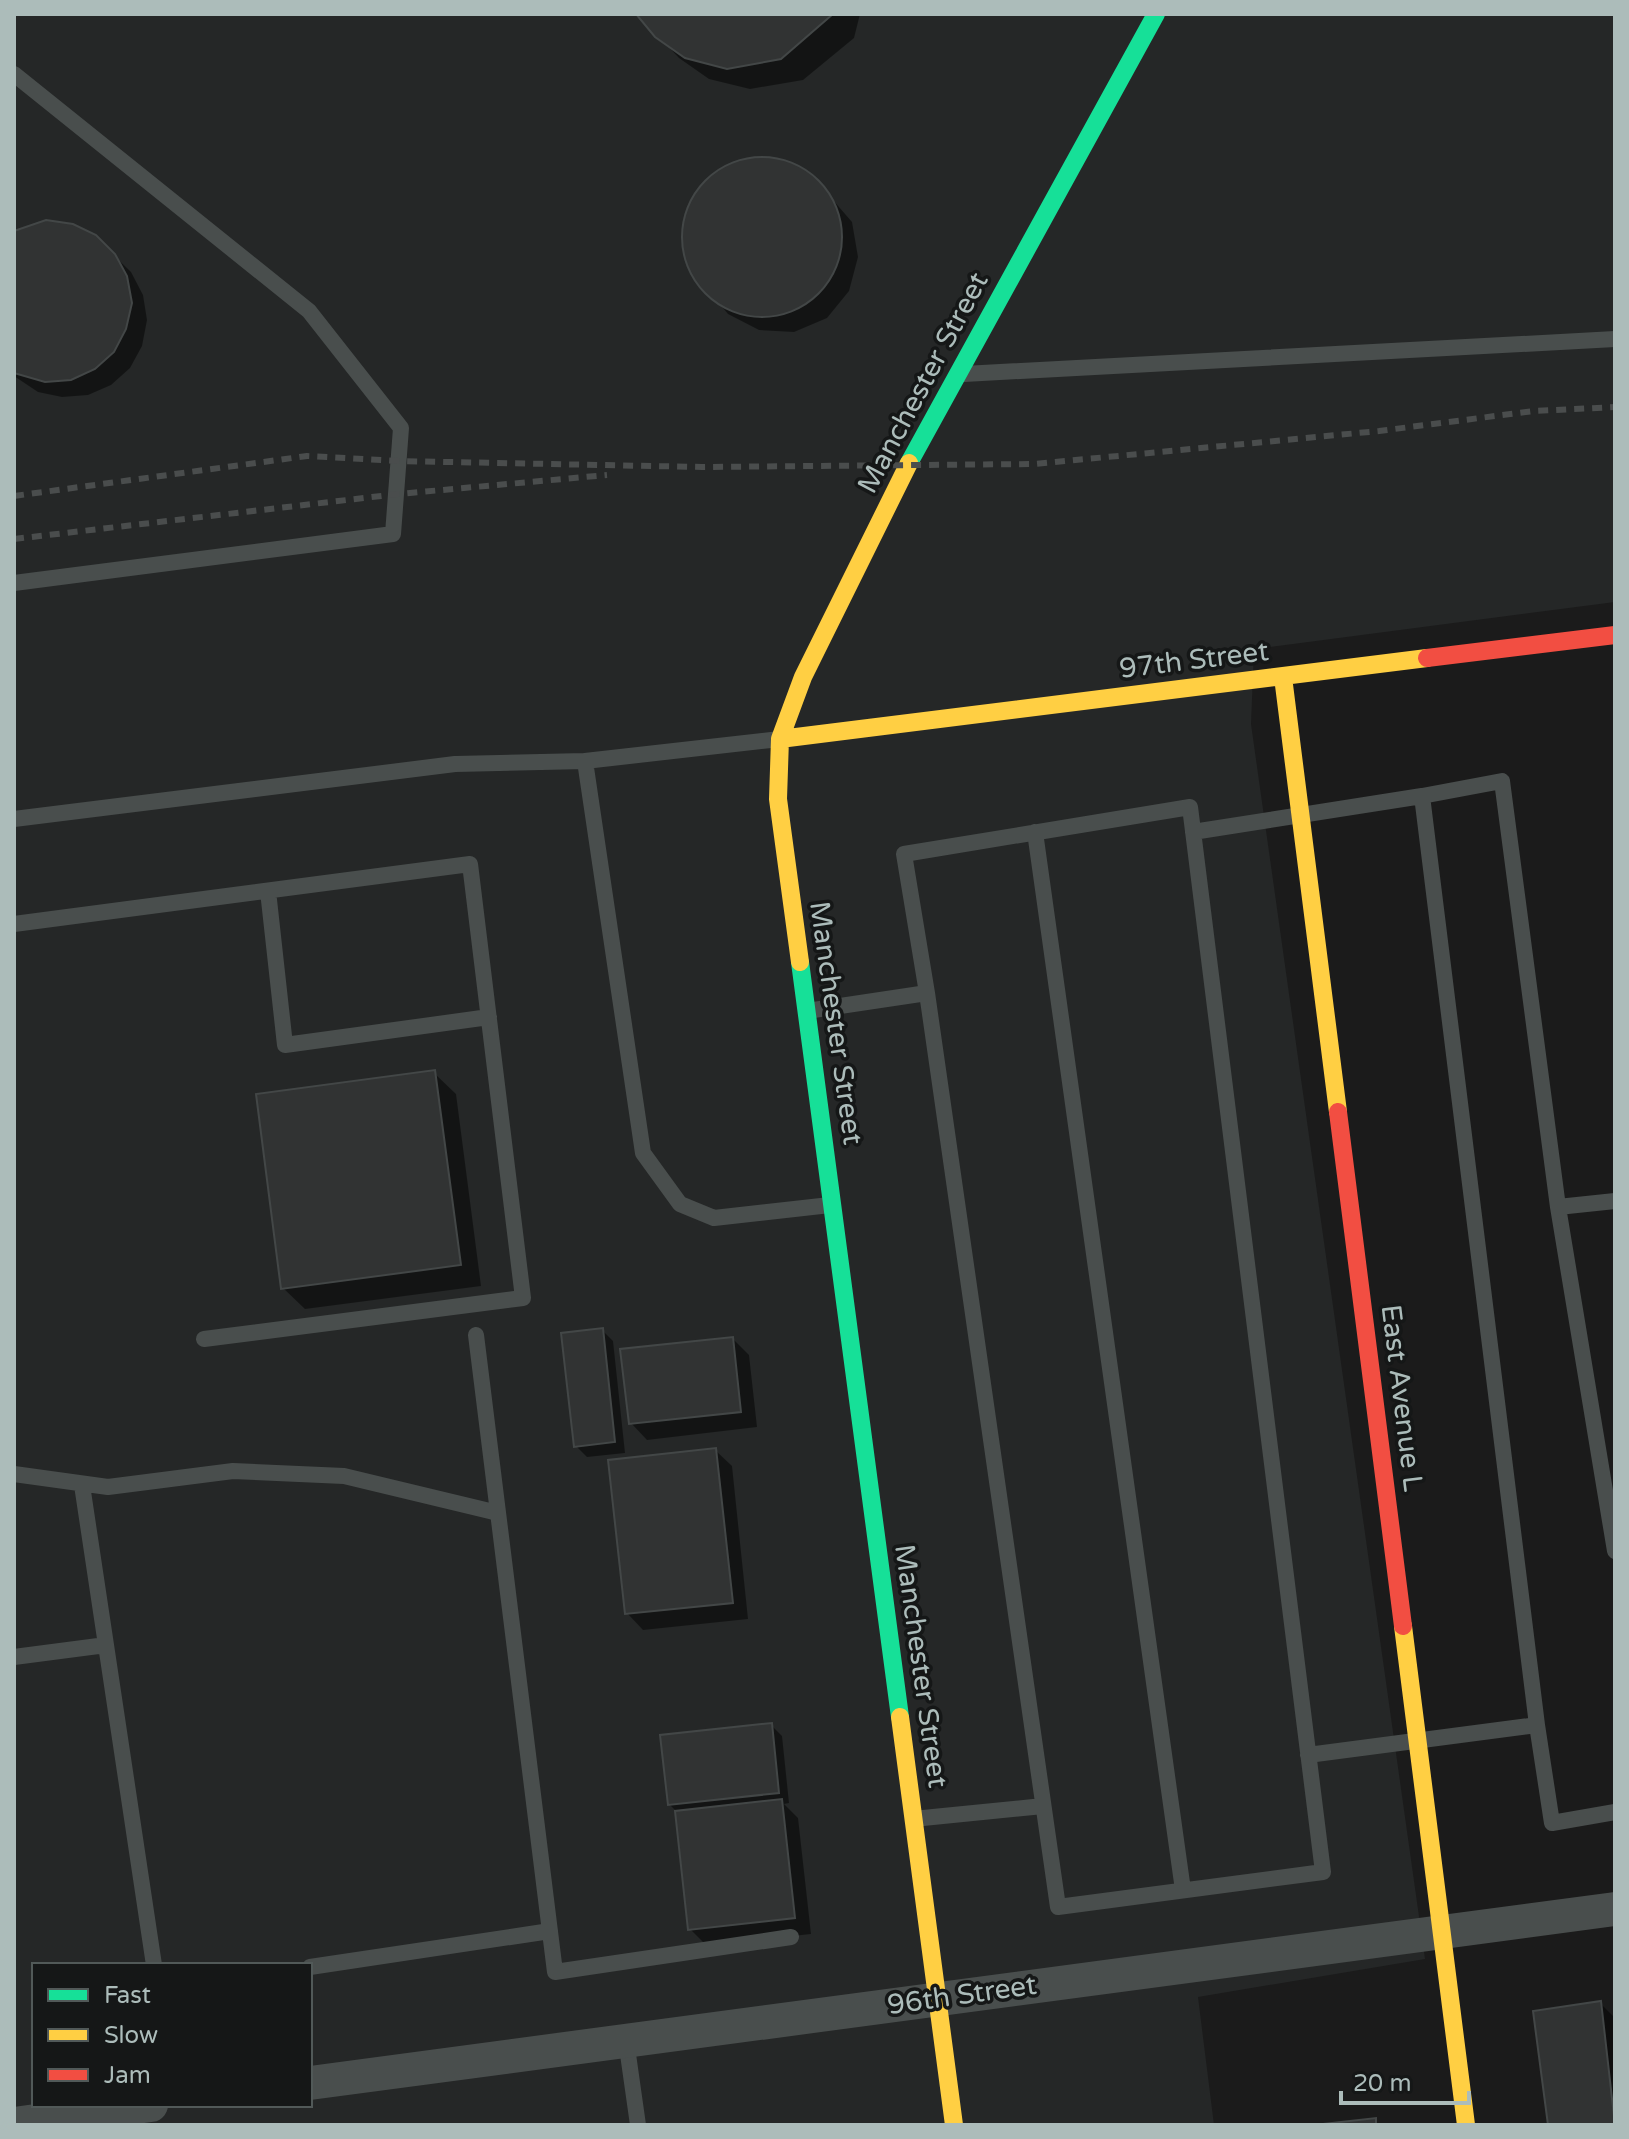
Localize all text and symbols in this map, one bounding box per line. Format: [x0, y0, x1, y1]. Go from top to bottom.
street label: Manchester Street [850, 266, 996, 499]
street label: 97th Street [1117, 634, 1271, 686]
street label: Manchester Street [802, 899, 870, 1147]
street label: East Avenue L [1374, 1302, 1430, 1494]
street label: Manchester Street [887, 1542, 955, 1790]
legend [32, 1963, 312, 2107]
street label: 96th Street [885, 1968, 1039, 2022]
text: Fast [104, 1981, 151, 2010]
text: Slow [104, 2021, 158, 2050]
scale bar [1341, 2055, 1469, 2105]
text: Jam [104, 2061, 151, 2090]
text: 20 m [1353, 2069, 1411, 2098]

